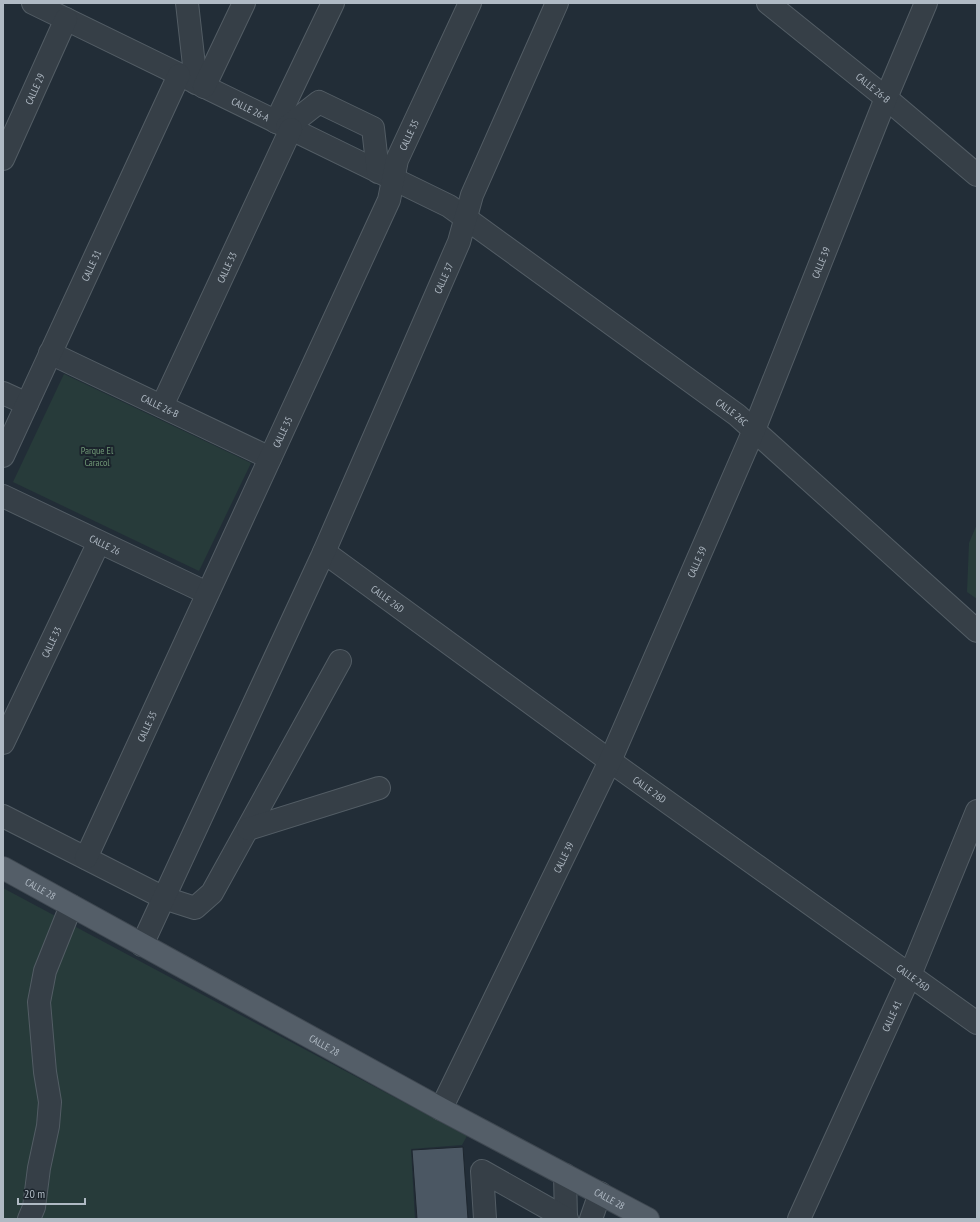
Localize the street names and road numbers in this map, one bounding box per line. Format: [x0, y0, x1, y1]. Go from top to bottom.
street label: CALLE 26-B [853, 70, 893, 106]
street label: CALLE 29 [22, 71, 47, 106]
street label: CALLE 26-A [229, 94, 272, 124]
street label: CALLE 35 [396, 117, 422, 152]
street label: CALLE 39 [808, 245, 833, 280]
street label: CALLE 31 [78, 248, 104, 283]
street label: CALLE 33 [214, 250, 239, 285]
street label: CALLE 37 [431, 260, 456, 296]
street label: CALLE 26-B [139, 391, 181, 420]
street label: CALLE 26C [713, 395, 751, 429]
street label: CALLE 35 [269, 414, 295, 450]
street label: CALLE 26 [87, 532, 123, 558]
street label: CALLE 39 [684, 544, 709, 580]
street label: CALLE 26D [369, 582, 407, 615]
street label: CALLE 33 [38, 624, 64, 660]
street label: CALLE 35 [134, 709, 159, 744]
street label: CALLE 26D [630, 773, 669, 806]
street label: CALLE 39 [550, 840, 576, 875]
street label: CALLE 28 [23, 875, 58, 902]
street label: CALLE 26D [894, 961, 933, 994]
street label: CALLE 41 [879, 998, 904, 1034]
street label: CALLE 28 [307, 1031, 342, 1059]
street label: CALLE 28 [592, 1185, 627, 1212]

